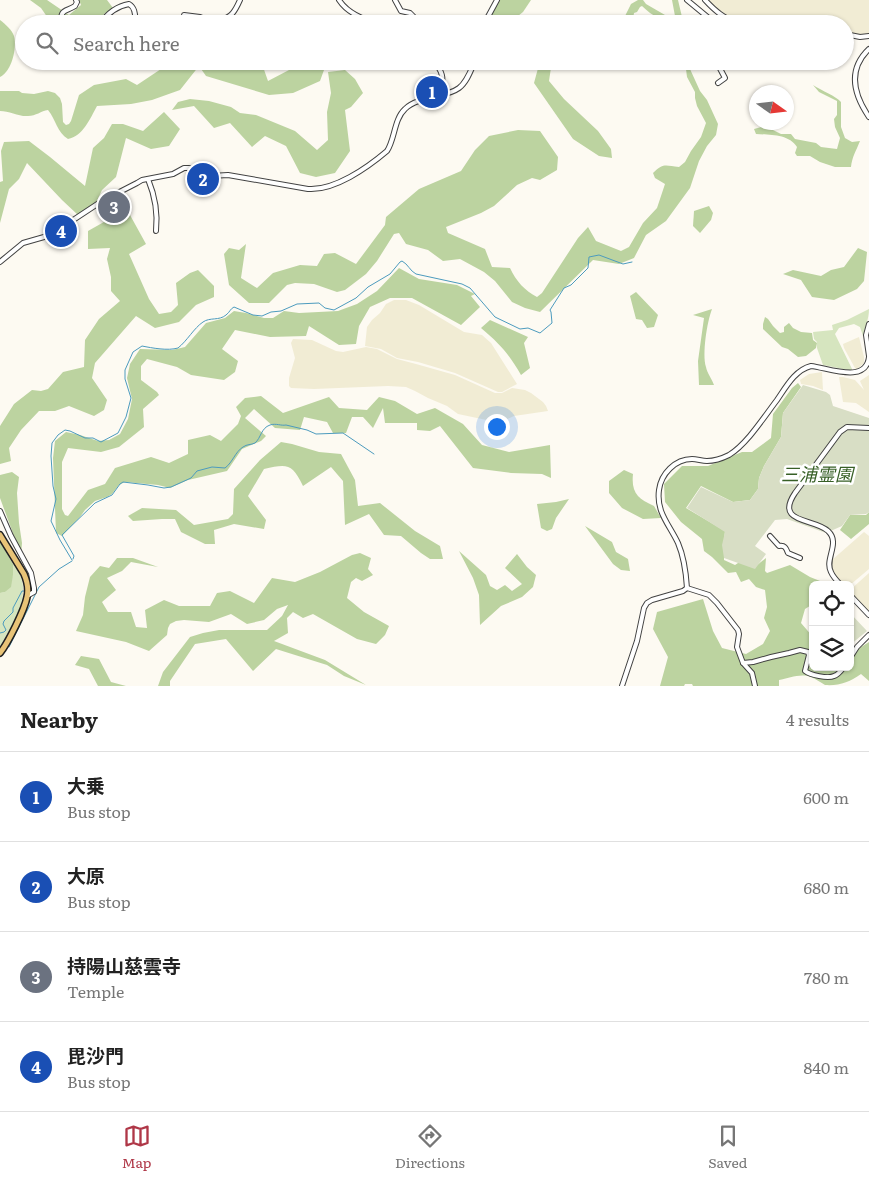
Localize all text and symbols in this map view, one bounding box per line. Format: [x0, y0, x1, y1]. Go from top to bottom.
search box [15, 15, 854, 70]
icon: search [33, 29, 61, 57]
text: Search here [73, 29, 180, 57]
pin: 1 [416, 73, 448, 111]
north arrow [749, 85, 794, 130]
pin: 2 [187, 160, 219, 198]
pin: 3 [98, 188, 130, 226]
pin: 4 [45, 212, 77, 250]
your location [484, 414, 510, 440]
park label: 三浦霊園 [781, 460, 856, 487]
map controls [809, 581, 854, 671]
button: locate [809, 581, 854, 626]
button: layers [809, 626, 854, 671]
text: Nearby [20, 703, 98, 734]
text: 4 results [786, 707, 849, 731]
text: 大乗 [67, 771, 105, 799]
text: 1 [33, 785, 39, 809]
text: 600 m [803, 785, 849, 809]
text: Bus stop [67, 799, 131, 823]
text: 大原 [67, 861, 105, 889]
text: 2 [32, 875, 40, 899]
text: 680 m [804, 875, 849, 899]
text: Bus stop [67, 889, 131, 913]
text: 持陽山慈雲寺 [67, 951, 181, 979]
text: 3 [32, 965, 40, 989]
text: 780 m [804, 965, 849, 989]
text: Temple [67, 979, 124, 1003]
text: 毘沙門 [67, 1041, 124, 1069]
text: 4 [31, 1055, 41, 1079]
text: 840 m [803, 1055, 849, 1079]
text: Bus stop [67, 1069, 131, 1093]
tab: Map [122, 1122, 152, 1172]
tab: Directions [395, 1122, 465, 1172]
tab: Saved [708, 1122, 747, 1172]

